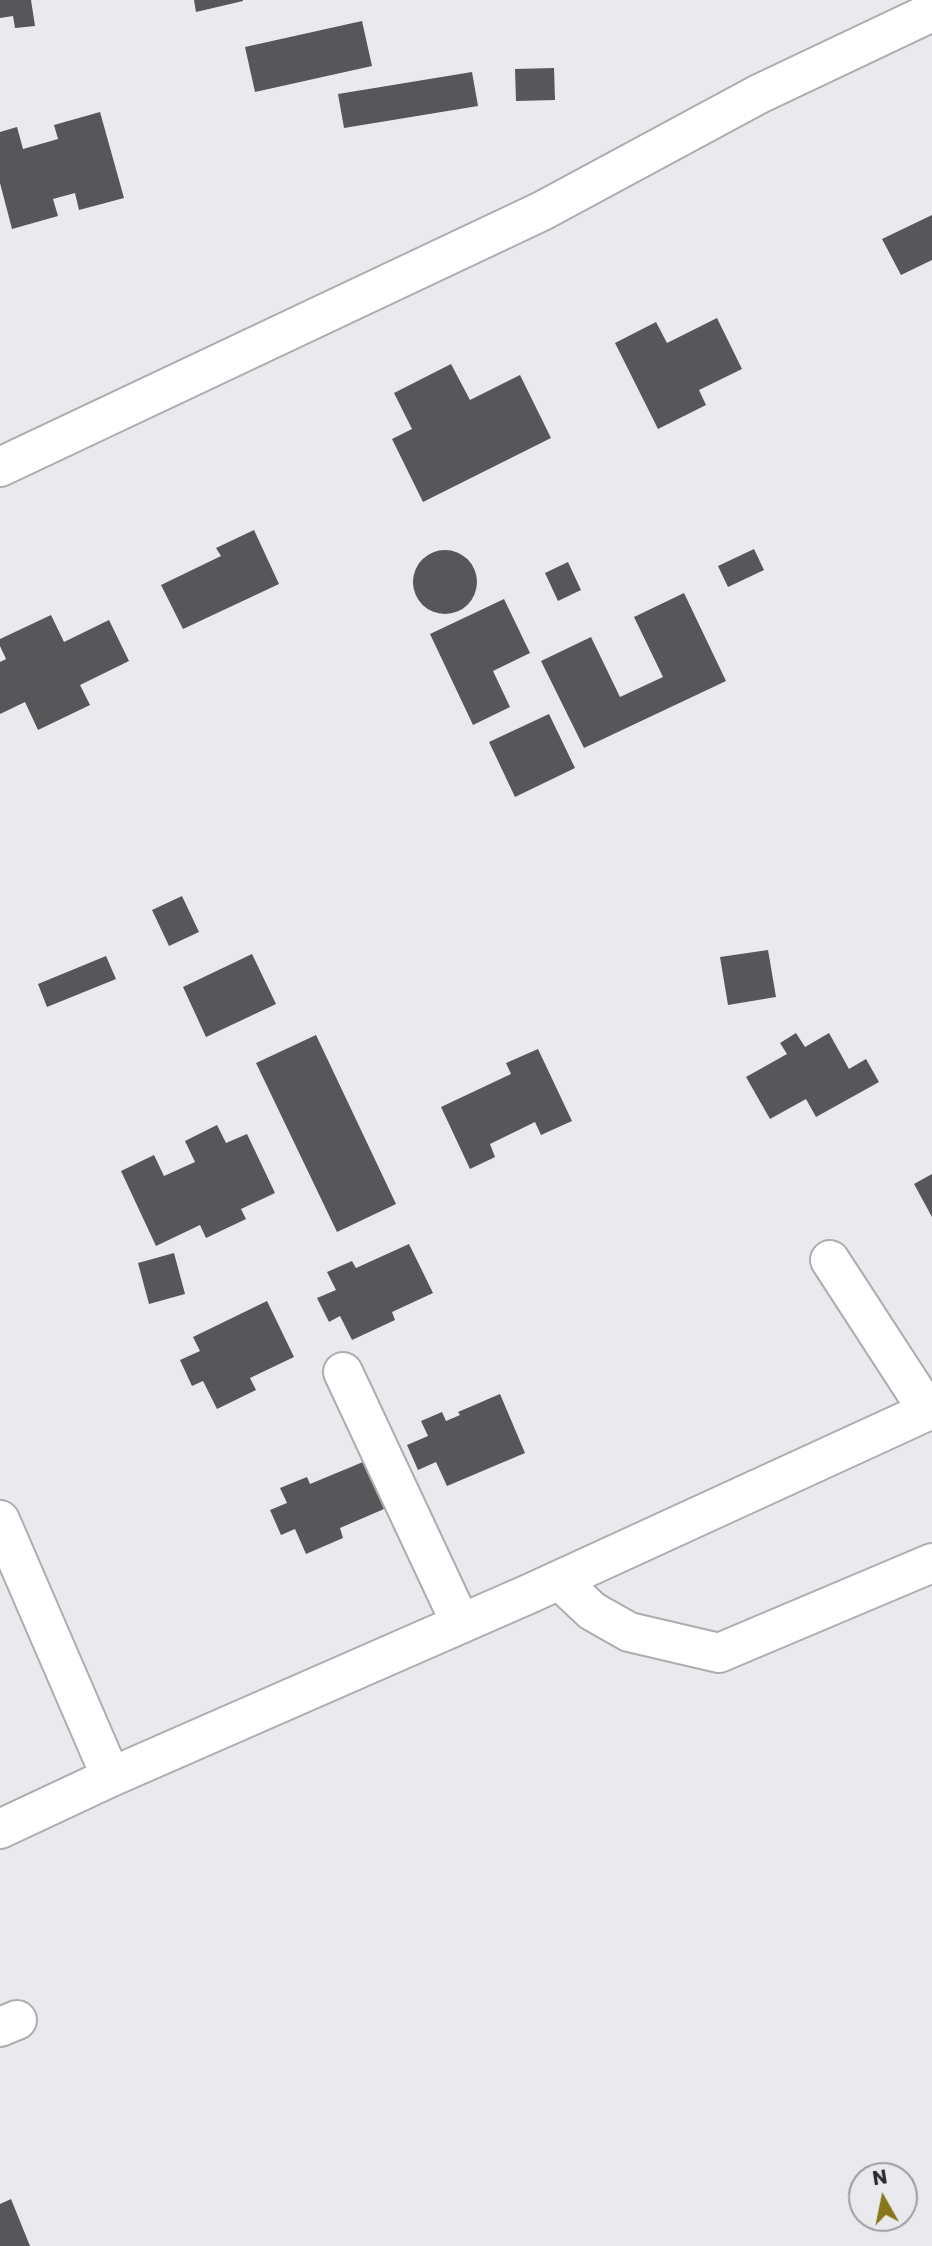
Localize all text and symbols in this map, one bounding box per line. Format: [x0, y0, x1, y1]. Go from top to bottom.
north arrow [848, 2162, 918, 2232]
text: N [871, 2163, 889, 2192]

